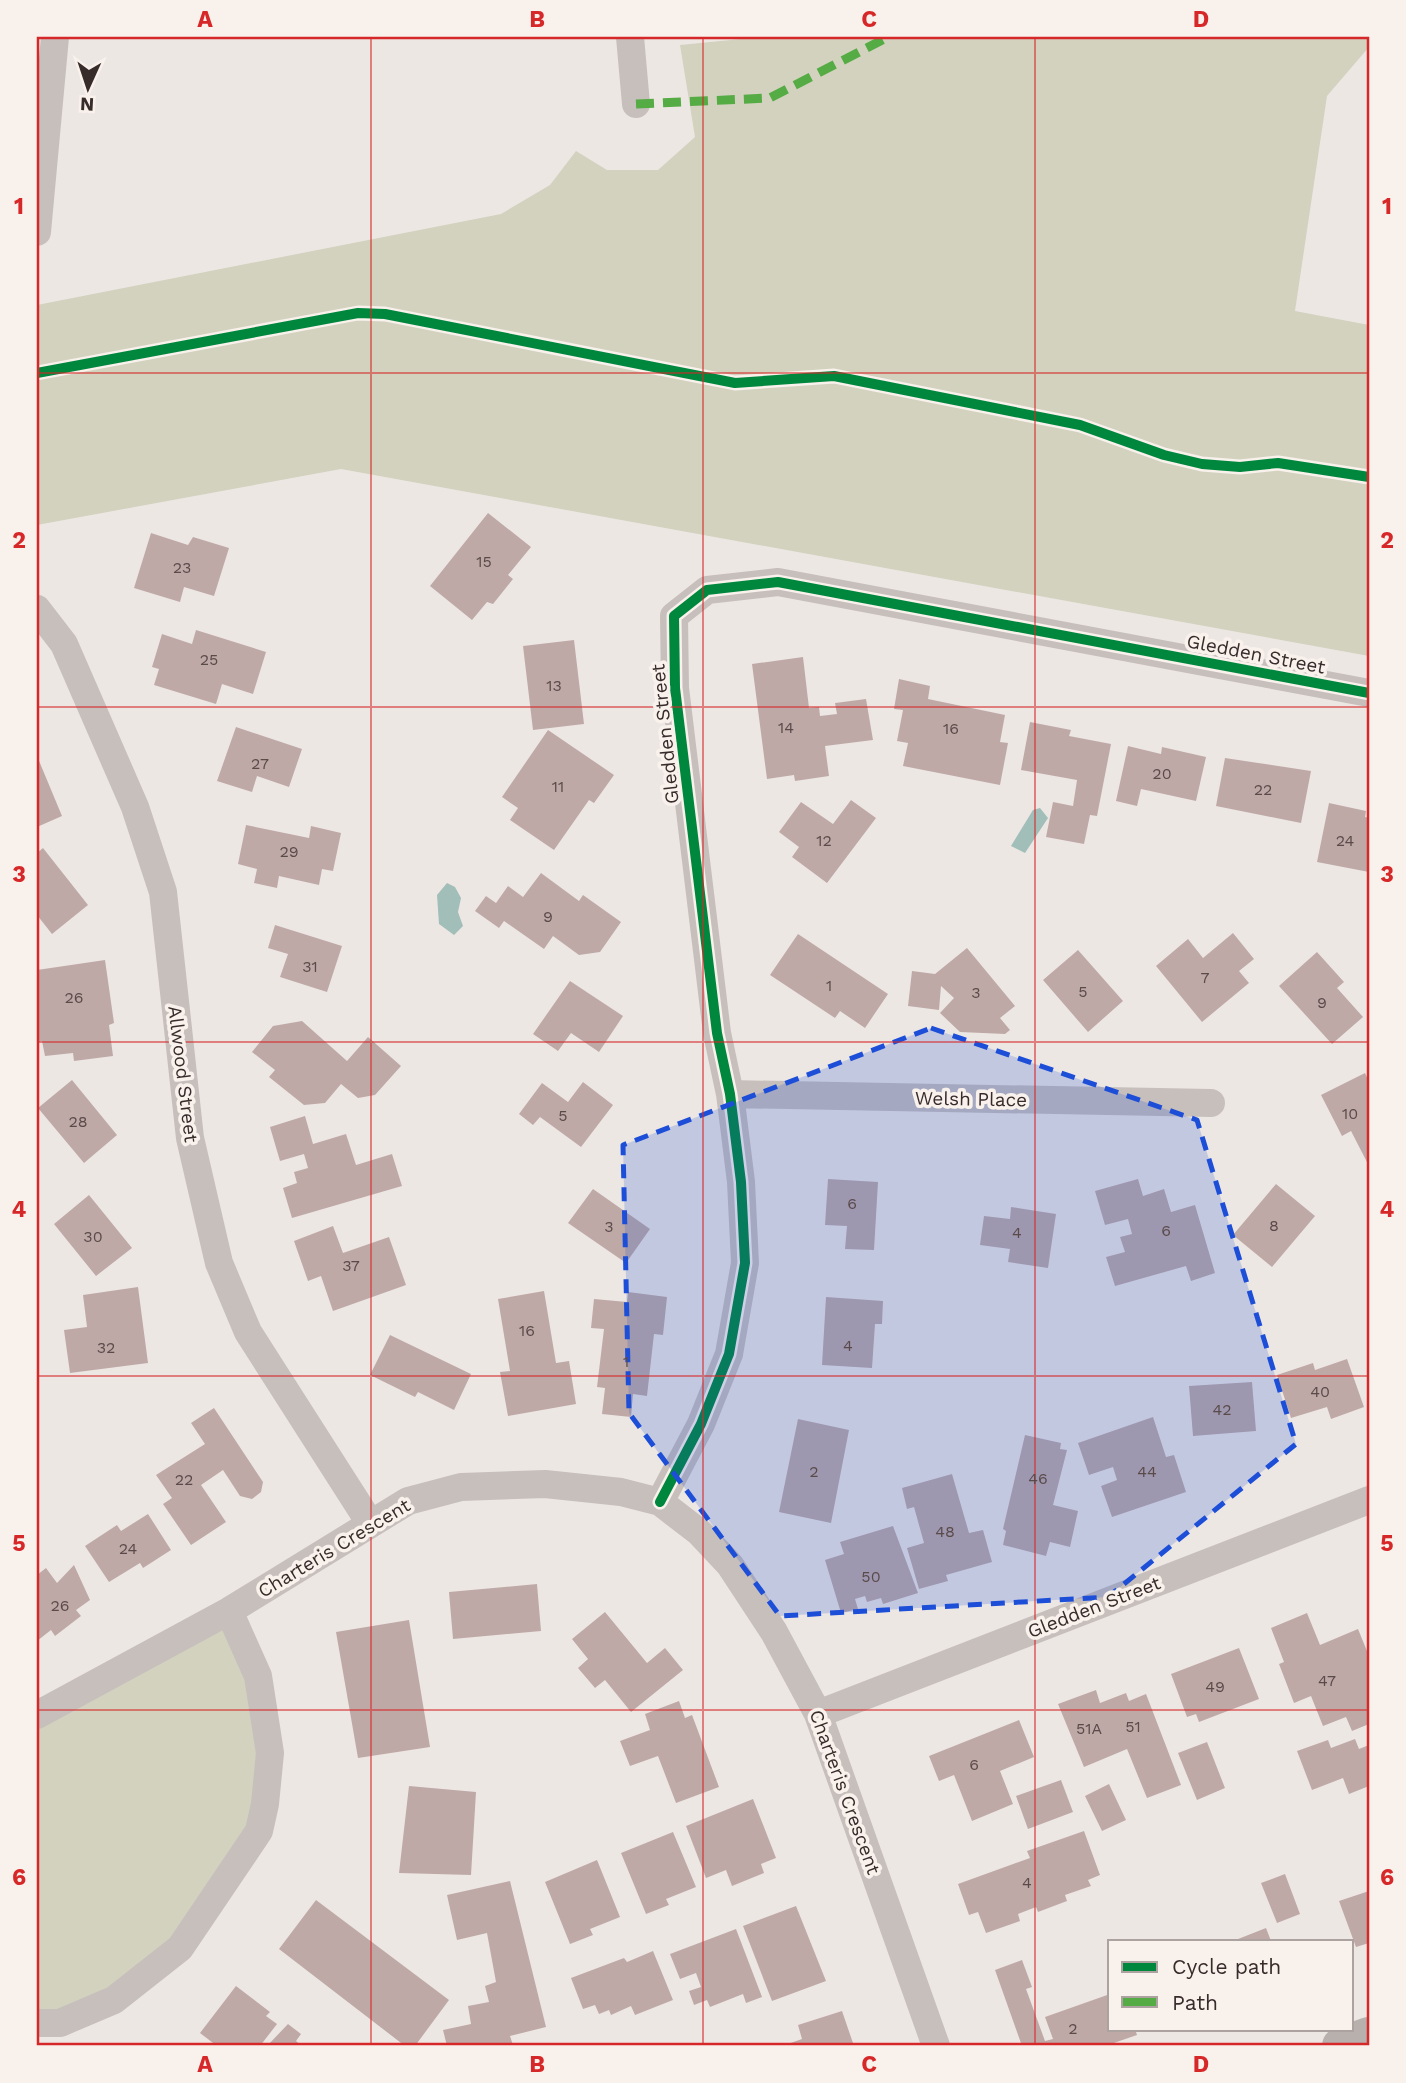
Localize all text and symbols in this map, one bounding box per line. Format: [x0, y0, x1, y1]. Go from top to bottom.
text: A [197, 6, 213, 33]
text: B [529, 6, 545, 33]
text: C [861, 6, 877, 33]
text: D [1193, 6, 1209, 33]
north arrow [52, 52, 122, 122]
text: N [79, 93, 95, 116]
text: 1 [14, 193, 24, 220]
text: 1 [1382, 193, 1392, 220]
text: 2 [12, 527, 26, 554]
text: 2 [1380, 527, 1394, 554]
house number: 15 [476, 552, 492, 571]
house number: 23 [173, 558, 191, 577]
street label: Gledden Street [1185, 629, 1327, 679]
house number: 25 [200, 650, 218, 669]
street label: Gledden Street [646, 663, 684, 805]
house number: 13 [546, 676, 562, 695]
house number: 14 [778, 718, 794, 737]
house number: 16 [943, 719, 959, 738]
house number: 27 [251, 754, 269, 773]
house number: 20 [1152, 764, 1172, 783]
house number: 11 [552, 777, 564, 796]
house number: 22 [1254, 780, 1272, 799]
house number: 12 [816, 831, 832, 850]
house number: 24 [1336, 831, 1355, 850]
house number: 29 [279, 842, 299, 861]
text: 3 [12, 861, 26, 888]
text: 3 [1380, 861, 1394, 888]
house number: 9 [543, 907, 553, 926]
house number: 31 [302, 957, 318, 976]
house number: 7 [1201, 968, 1210, 987]
house number: 1 [826, 976, 832, 995]
house number: 5 [1078, 982, 1088, 1001]
house number: 3 [971, 983, 981, 1002]
house number: 26 [64, 988, 84, 1007]
house number: 9 [1317, 993, 1327, 1012]
street label: Allwood Street [163, 1004, 203, 1144]
street label: Welsh Place [915, 1087, 1027, 1111]
house number: 10 [1342, 1104, 1358, 1123]
house number: 5 [558, 1106, 568, 1125]
house number: 28 [68, 1112, 88, 1131]
house number: 6 [847, 1194, 857, 1213]
text: 4 [12, 1196, 27, 1223]
text: 4 [1380, 1196, 1395, 1223]
house number: 8 [1269, 1216, 1279, 1235]
house number: 3 [604, 1217, 614, 1236]
house number: 6 [1161, 1221, 1171, 1240]
house number: 4 [1012, 1223, 1022, 1242]
house number: 30 [83, 1227, 103, 1246]
house number: 37 [342, 1256, 360, 1275]
house number: 16 [519, 1321, 535, 1340]
house number: 4 [843, 1336, 853, 1355]
house number: 32 [97, 1338, 115, 1357]
house number: 1 [623, 1352, 629, 1371]
house number: 40 [1310, 1382, 1330, 1401]
house number: 42 [1212, 1400, 1232, 1419]
house number: 2 [809, 1462, 819, 1481]
house number: 44 [1137, 1462, 1157, 1481]
house number: 46 [1028, 1469, 1048, 1488]
house number: 22 [175, 1470, 193, 1489]
street label: Charteris Crescent [254, 1493, 414, 1603]
house number: 48 [935, 1522, 955, 1541]
text: 5 [12, 1530, 26, 1557]
text: 5 [1380, 1530, 1394, 1557]
house number: 24 [119, 1539, 138, 1558]
house number: 50 [861, 1567, 881, 1586]
street label: Gledden Street [1024, 1571, 1164, 1643]
house number: 26 [50, 1596, 70, 1615]
house number: 47 [1318, 1671, 1336, 1690]
house number: 49 [1205, 1677, 1225, 1696]
street label: Charteris Crescent [805, 1706, 886, 1878]
house number: 51 [1125, 1717, 1141, 1736]
house number: 51A [1076, 1719, 1102, 1738]
house number: 6 [969, 1755, 979, 1774]
text: 6 [12, 1864, 26, 1891]
text: 6 [1380, 1864, 1394, 1891]
house number: 4 [1022, 1873, 1032, 1892]
legend [1108, 1940, 1354, 2030]
text: Cycle path [1172, 1954, 1281, 1979]
text: Path [1172, 1990, 1218, 2015]
house number: 2 [1068, 2019, 1078, 2038]
text: A [197, 2051, 213, 2078]
text: B [529, 2051, 545, 2078]
text: C [861, 2051, 877, 2078]
text: D [1193, 2051, 1209, 2078]

